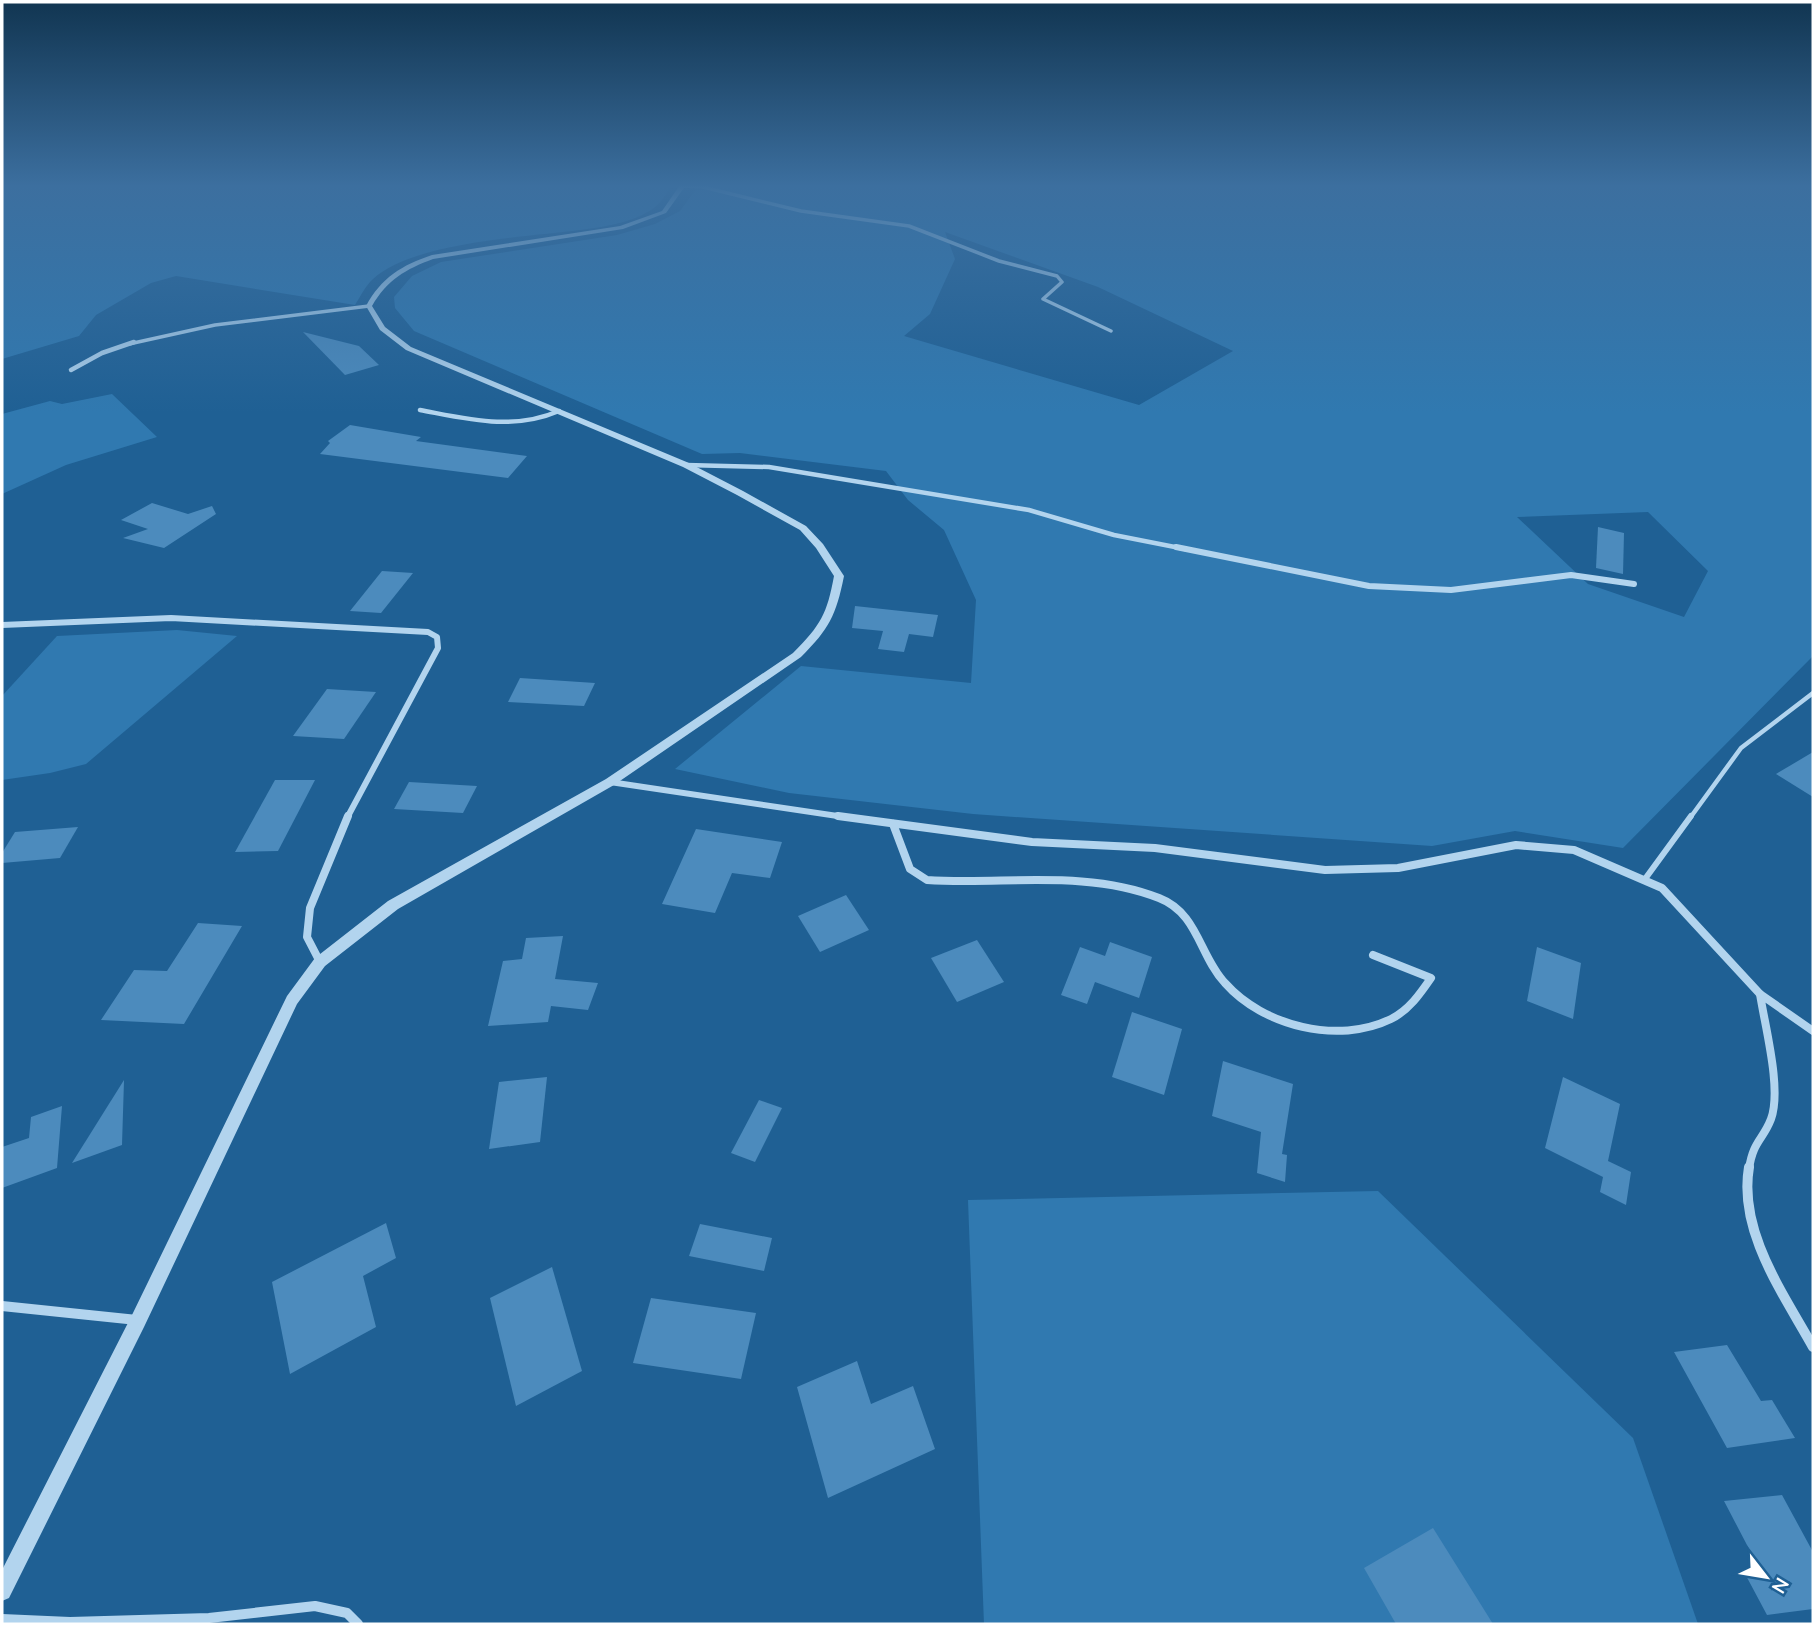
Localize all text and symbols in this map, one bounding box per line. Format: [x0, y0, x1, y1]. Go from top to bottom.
north arrow [1731, 1542, 1801, 1612]
text: N [1765, 1572, 1795, 1598]

